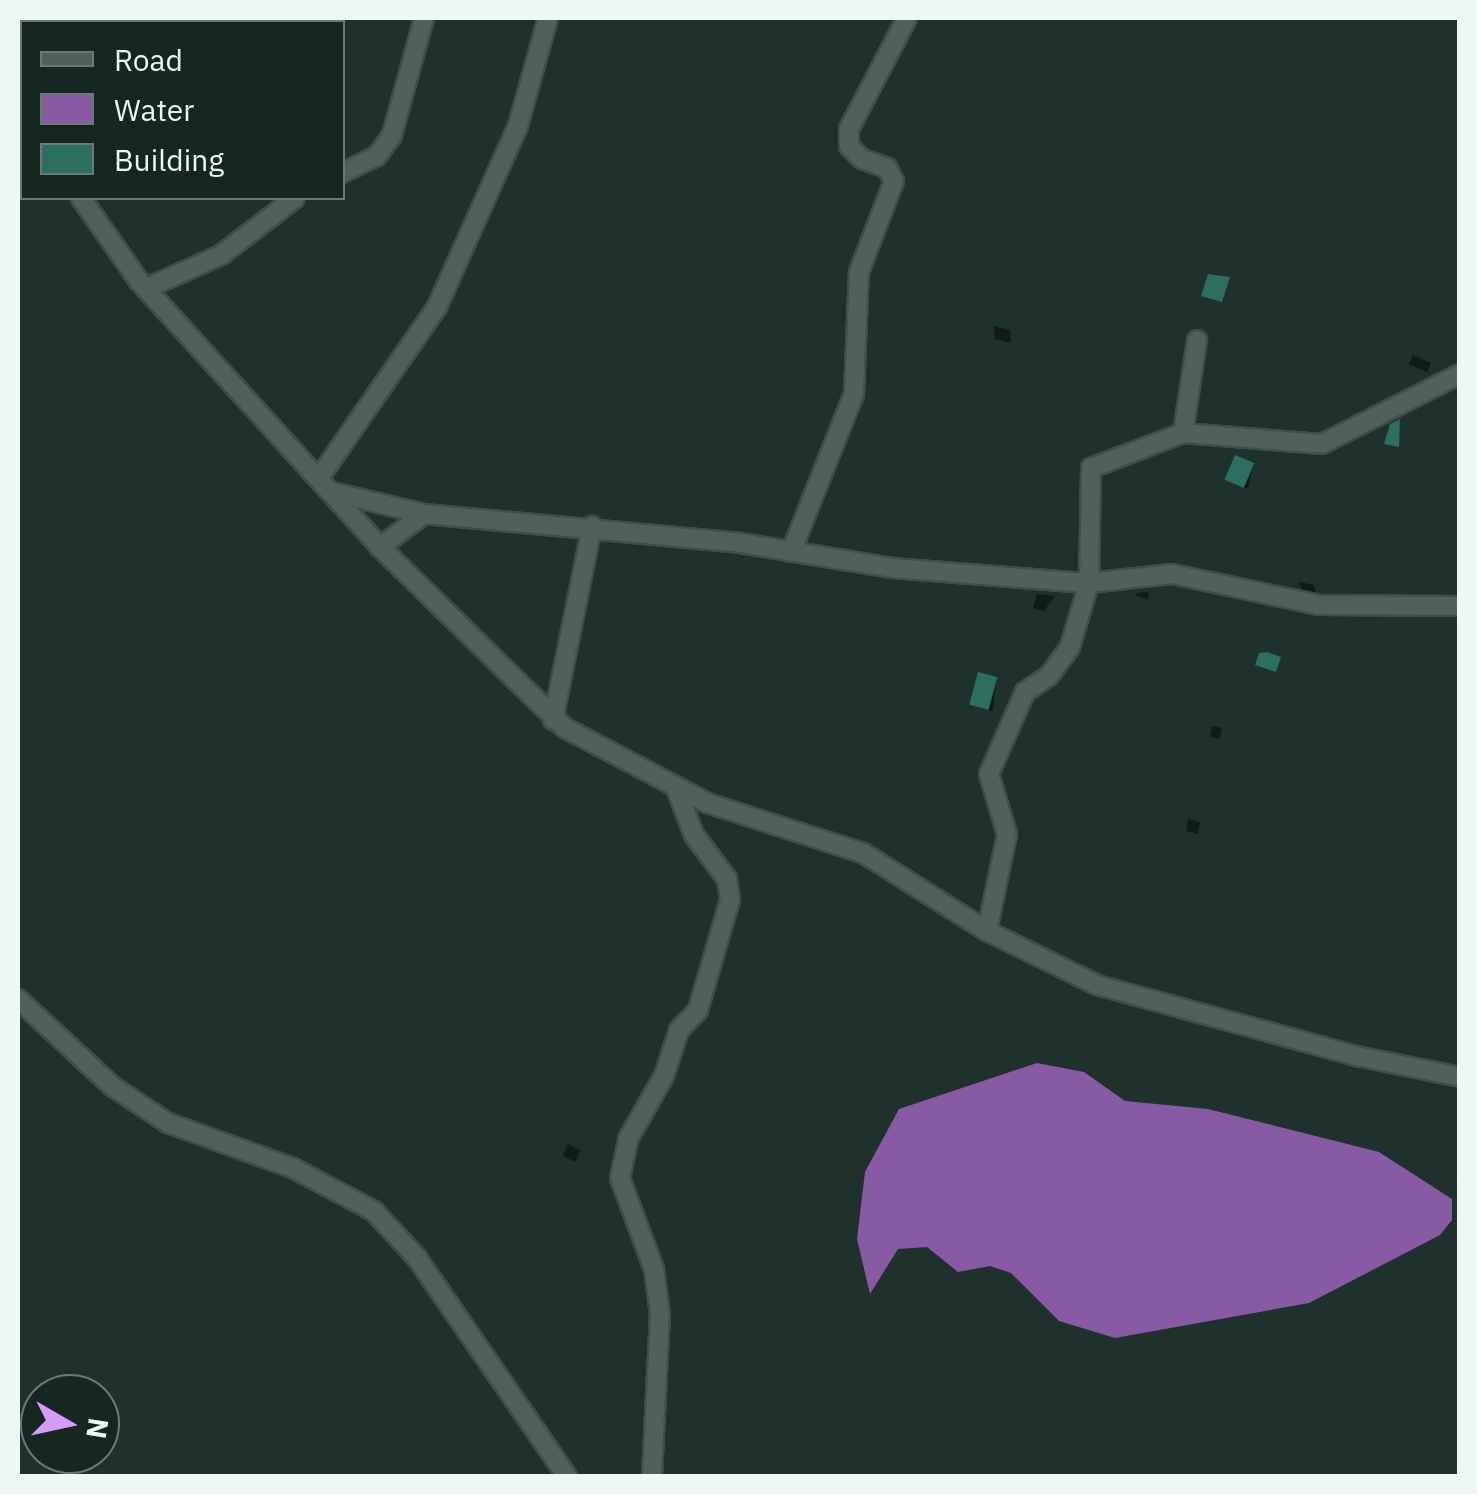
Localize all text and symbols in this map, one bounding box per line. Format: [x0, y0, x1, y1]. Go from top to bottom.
legend [20, 20, 345, 200]
text: Road [114, 40, 183, 79]
text: Water [114, 90, 194, 129]
text: Building [114, 140, 224, 179]
north arrow [20, 1374, 120, 1474]
text: N [78, 1416, 118, 1441]

